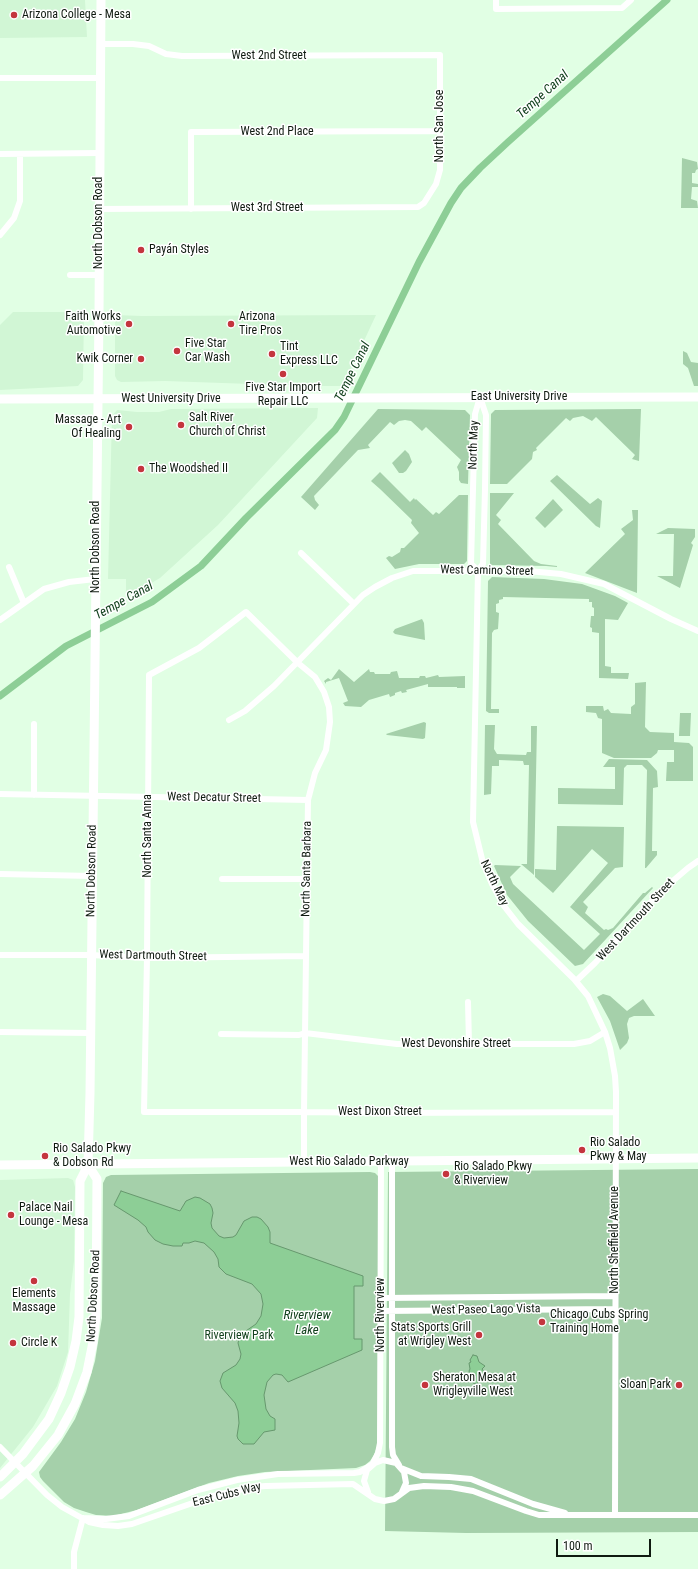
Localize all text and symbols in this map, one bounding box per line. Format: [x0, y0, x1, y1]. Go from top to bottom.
place label: Arizona College - Mesa [22, 8, 131, 22]
marker: Arizona College - Mesa [9, 10, 19, 20]
street label: West 2nd Street [232, 49, 306, 63]
water label: Tempe Canal [514, 68, 572, 122]
street label: North San Jose [433, 90, 447, 162]
street label: West 2nd Place [240, 125, 314, 139]
street label: North Dobson Road [92, 177, 106, 269]
street label: West 3rd Street [231, 201, 303, 215]
place label: Payán Styles [149, 243, 209, 257]
marker: Payán Styles [136, 245, 146, 255]
place label: Faith Works Automotive [65, 310, 121, 338]
place label: Arizona Tire Pros [239, 310, 282, 338]
marker: Faith Works Automotive [124, 319, 134, 329]
marker: Arizona Tire Pros [226, 319, 236, 329]
place label: Five Star Car Wash [185, 337, 230, 365]
place label: Tint Express LLC [280, 340, 338, 368]
water label: Tempe Canal [332, 340, 374, 404]
marker: Five Star Car Wash [172, 346, 182, 356]
marker: Tint Express LLC [267, 349, 277, 359]
place label: Kwik Corner [77, 352, 133, 366]
marker: Kwik Corner [136, 354, 146, 364]
marker: Five Star Import Repair LLC [278, 369, 288, 379]
place label: Five Star Import Repair LLC [245, 381, 321, 409]
street label: East University Drive [471, 390, 567, 404]
street label: West University Drive [121, 392, 221, 406]
place label: Salt River Church of Christ [189, 411, 266, 439]
place label: Massage - Art Of Healing [55, 413, 121, 441]
marker: Salt River Church of Christ [176, 420, 186, 430]
street label: North May [466, 420, 482, 470]
marker: Massage - Art Of Healing [124, 422, 134, 432]
place label: The Woodshed II [149, 462, 228, 476]
marker: The Woodshed II [136, 464, 146, 474]
street label: North Dobson Road [89, 501, 103, 593]
street label: West Camino Street [440, 563, 534, 579]
water label: Tempe Canal [92, 579, 156, 623]
street label: West Decatur Street [167, 790, 261, 806]
street label: North Santa Anna [141, 794, 155, 878]
street label: North Santa Barbara [299, 821, 315, 917]
street label: North Dobson Road [84, 825, 100, 917]
street label: North May [477, 858, 511, 908]
street label: West Dartmouth Street [594, 876, 678, 964]
street label: West Dartmouth Street [99, 948, 207, 964]
street label: West Devonshire Street [401, 1037, 511, 1051]
street label: West Dixon Street [338, 1105, 422, 1119]
place label: Rio Salado Pkwy & May [590, 1136, 647, 1164]
place label: Rio Salado Pkwy & Dobson Rd [53, 1142, 131, 1170]
marker: Rio Salado Pkwy & May [577, 1145, 587, 1155]
marker: Rio Salado Pkwy & Dobson Rd [40, 1151, 50, 1161]
street label: West Rio Salado Parkway [289, 1155, 409, 1169]
place label: Rio Salado Pkwy & Riverview [454, 1160, 532, 1188]
marker: Rio Salado Pkwy & Riverview [441, 1169, 451, 1179]
street label: North Sheffield Avenue [608, 1186, 622, 1294]
place label: Palace Nail Lounge - Mesa [19, 1201, 88, 1229]
marker: Palace Nail Lounge - Mesa [6, 1210, 16, 1220]
street label: North Dobson Road [84, 1249, 104, 1343]
marker: Elements Massage [29, 1276, 39, 1286]
street label: North Riverview [374, 1278, 388, 1352]
place label: Elements Massage [12, 1287, 56, 1315]
street label: West Paseo Lago Vista [431, 1302, 541, 1318]
water label: Riverview Lake [283, 1308, 331, 1339]
place label: Chicago Cubs Spring Training Home [550, 1308, 648, 1336]
marker: Chicago Cubs Spring Training Home [537, 1317, 547, 1327]
place label: Stats Sports Grill at Wrigley West [391, 1321, 471, 1349]
park label: Riverview Park [204, 1329, 274, 1343]
marker: Stats Sports Grill at Wrigley West [474, 1330, 484, 1340]
place label: Circle K [21, 1336, 57, 1350]
marker: Circle K [8, 1338, 18, 1348]
place label: Sheraton Mesa at Wrigleyville West [433, 1371, 516, 1399]
place label: Sloan Park [620, 1378, 671, 1392]
marker: Sheraton Mesa at Wrigleyville West [420, 1380, 430, 1390]
marker: Sloan Park [674, 1380, 684, 1390]
street label: East Cubs Way [191, 1480, 263, 1510]
scale bar [558, 1531, 653, 1557]
text: 100 m [563, 1539, 593, 1553]

